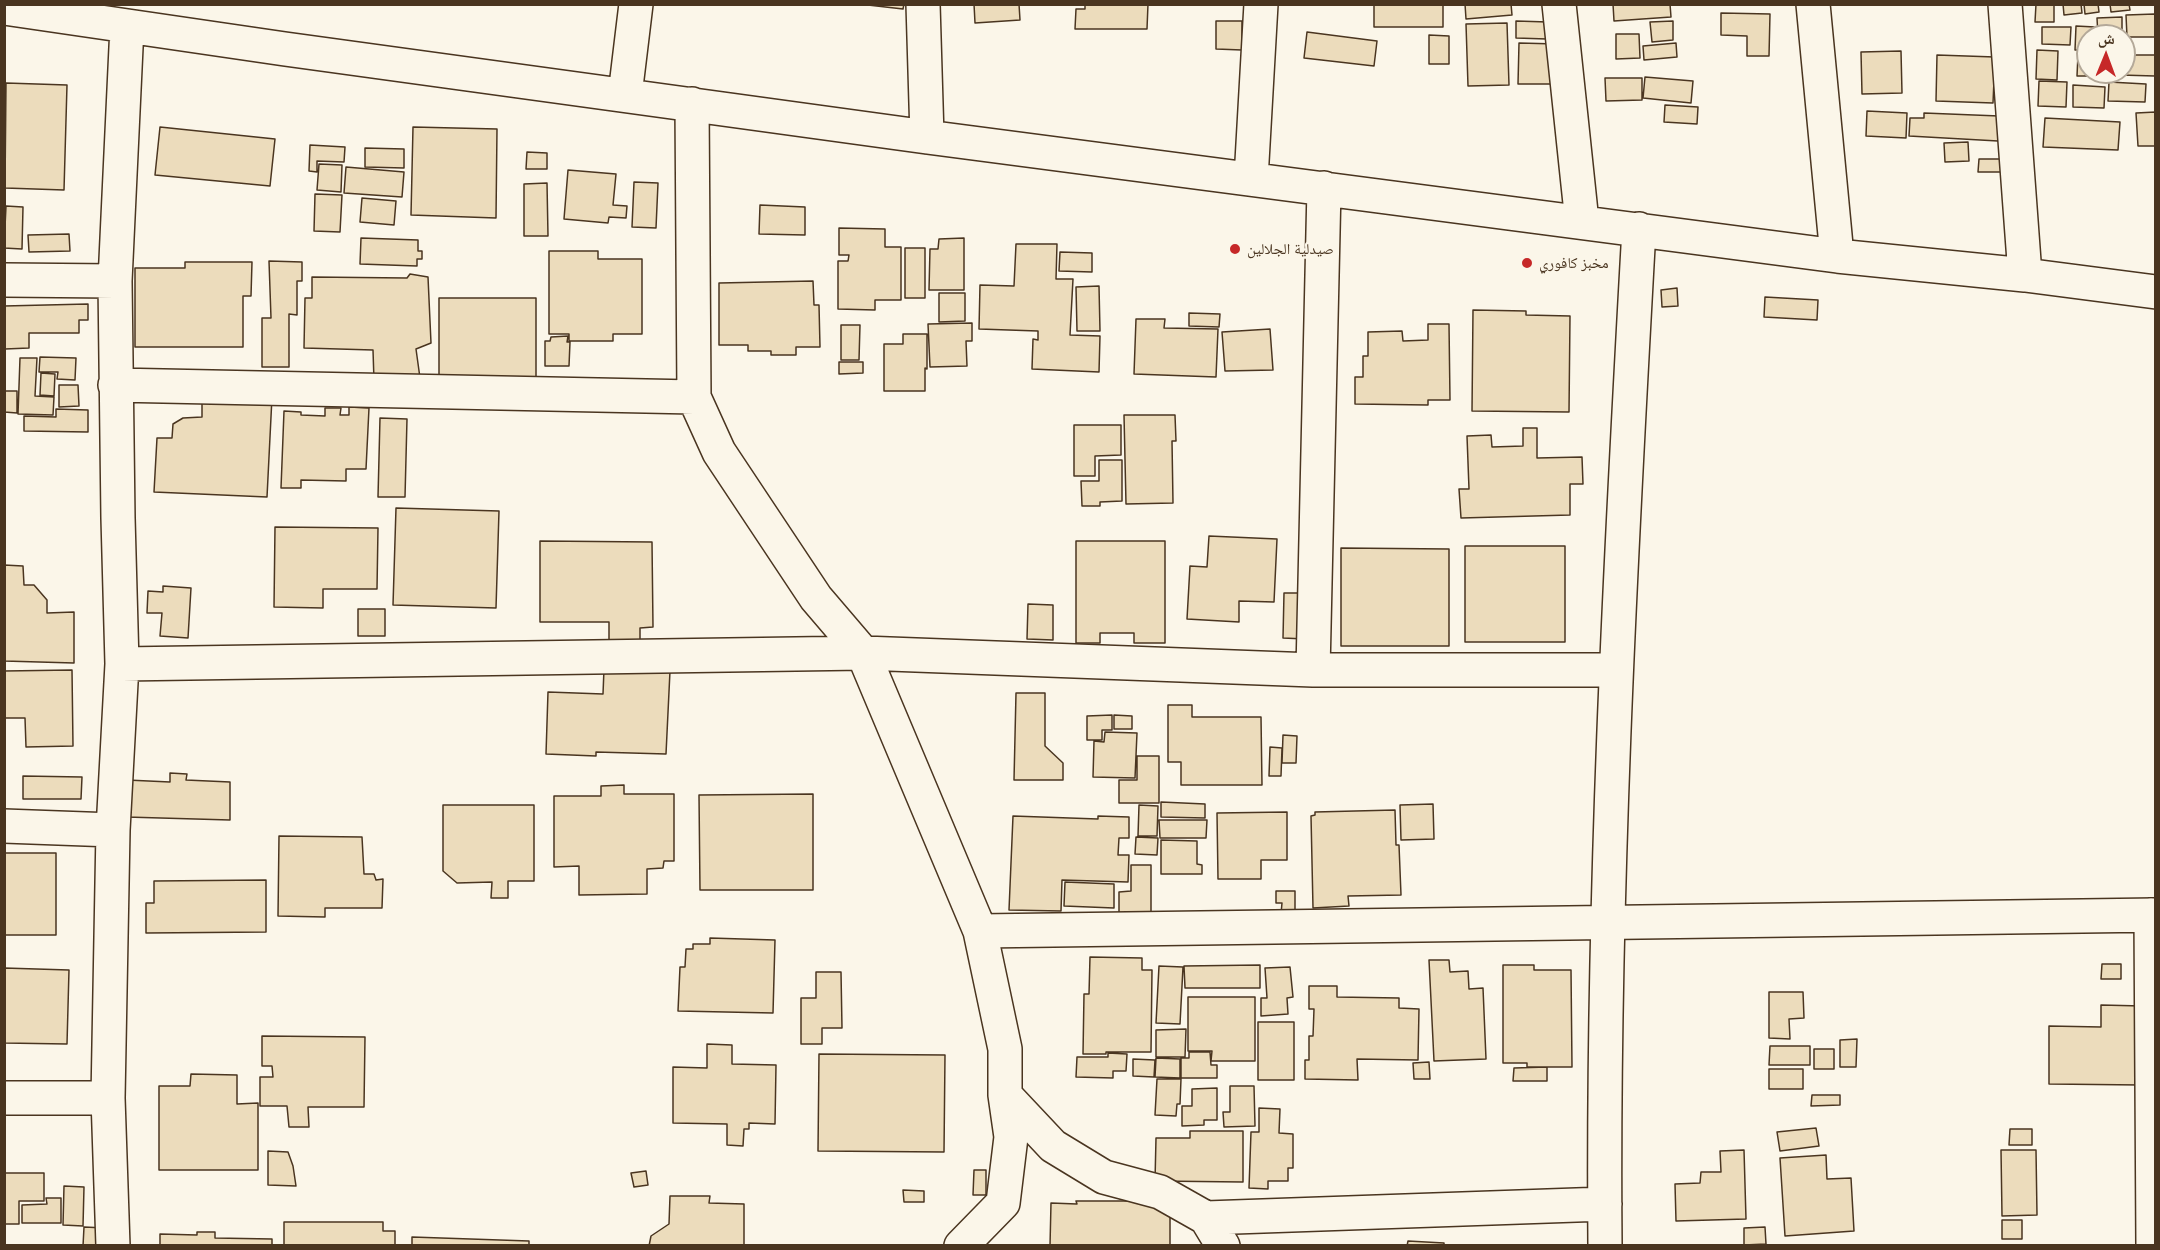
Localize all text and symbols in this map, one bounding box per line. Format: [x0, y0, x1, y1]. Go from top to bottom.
north arrow [2076, 24, 2136, 84]
text: ش [2098, 28, 2115, 48]
place label: صيدلية الجلالين [1247, 240, 1334, 258]
marker: صيدلية الجلالين [1228, 242, 1242, 256]
place label: مخبز كافوري [1539, 254, 1609, 272]
marker: مخبز كافوري [1520, 256, 1534, 270]

